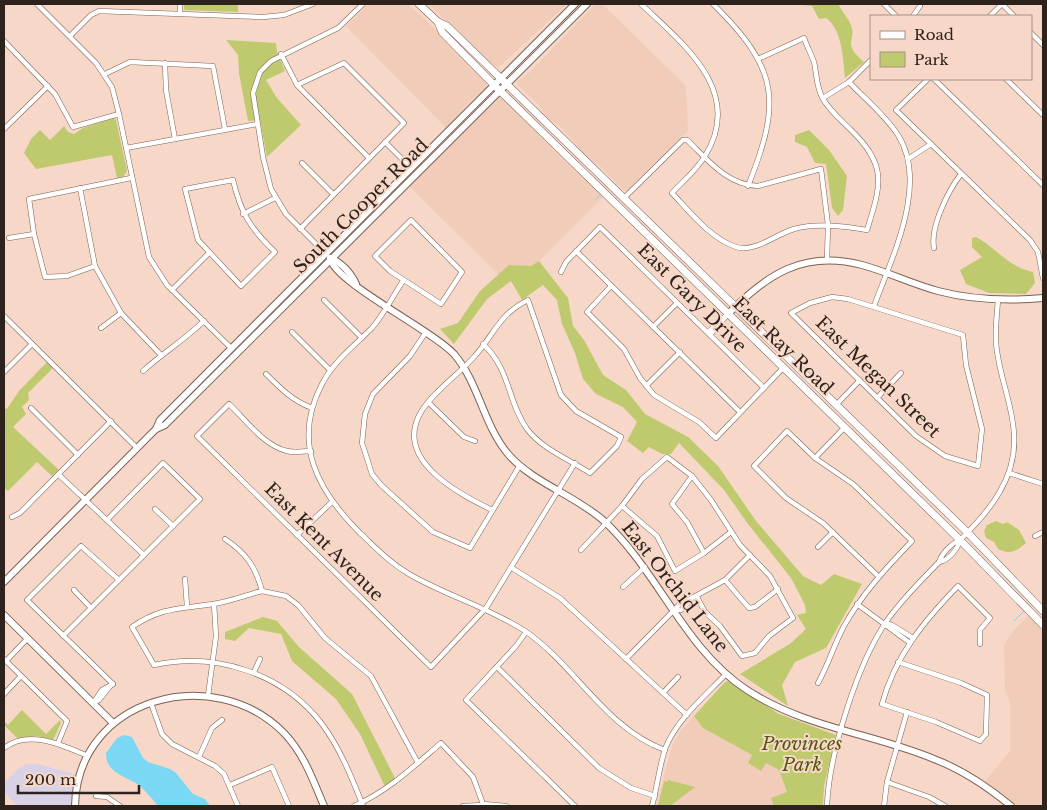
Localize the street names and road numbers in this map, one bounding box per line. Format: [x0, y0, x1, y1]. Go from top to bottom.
street label: South Cooper Road [289, 134, 433, 278]
street label: East Gary Drive [633, 239, 751, 357]
street label: East Ray Road [728, 293, 838, 399]
street label: East Megan Street [811, 312, 945, 442]
street label: East Kent Avenue [260, 478, 388, 606]
street label: East Orchid Lane [617, 517, 733, 657]

